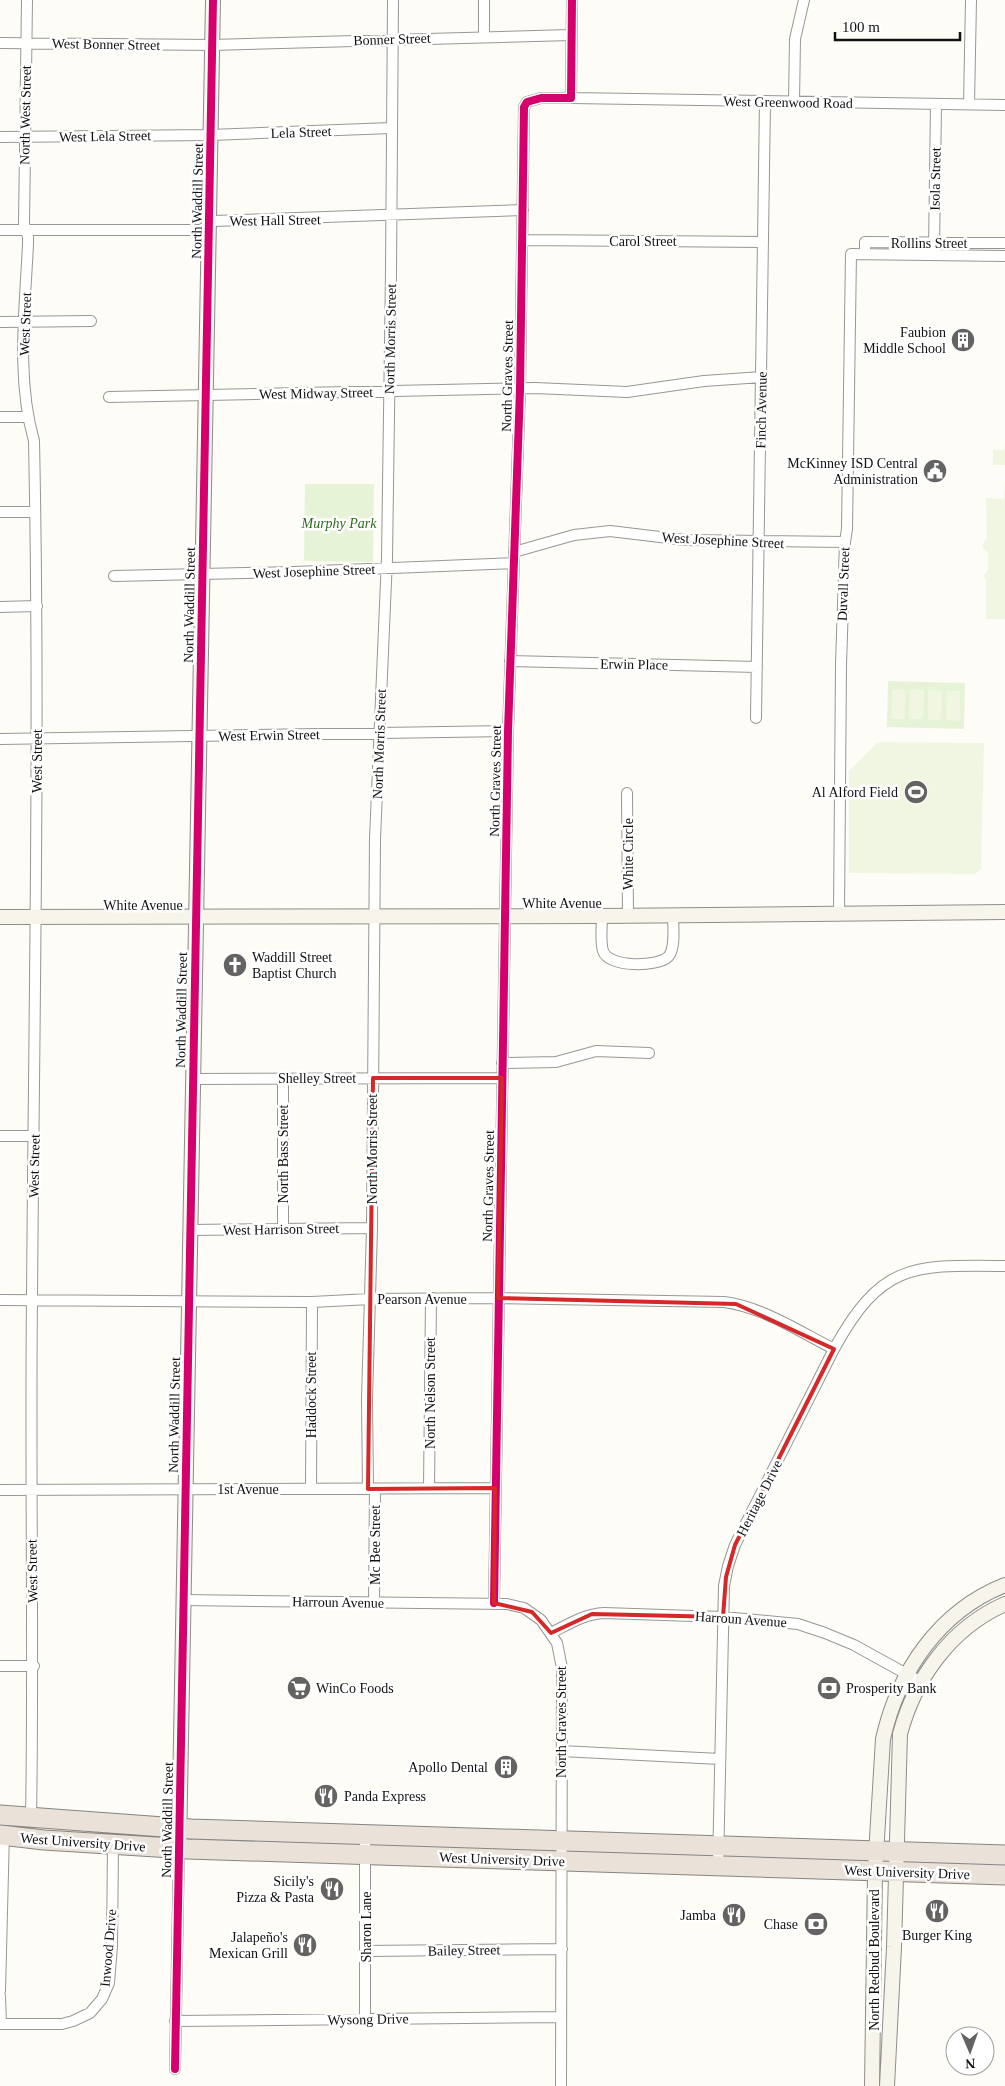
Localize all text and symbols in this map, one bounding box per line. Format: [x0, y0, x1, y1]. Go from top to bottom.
scale bar [835, 10, 960, 42]
text: 100 m [842, 19, 880, 35]
street label: Bonner Street [353, 31, 431, 48]
street label: West Bonner Street [52, 36, 160, 53]
street label: North West Street [17, 65, 34, 165]
street label: West Greenwood Road [723, 94, 853, 111]
street label: Lela Street [270, 124, 332, 141]
street label: West Lela Street [59, 128, 151, 145]
street label: North Waddill Street [189, 143, 206, 259]
street label: Isola Street [927, 147, 944, 211]
street label: West Hall Street [229, 212, 321, 229]
street label: Carol Street [609, 234, 677, 249]
street label: Rollins Street [891, 236, 967, 251]
street label: North Morris Street [382, 284, 399, 394]
street label: West Street [17, 292, 34, 356]
street label: North Graves Street [499, 320, 516, 432]
place label: Faubion Middle School [863, 325, 946, 356]
building icon: Faubion Middle School [950, 327, 976, 353]
street label: Finch Avenue [753, 371, 770, 449]
street label: West Midway Street [259, 385, 373, 402]
place label: McKinney ISD Central Administration [787, 456, 918, 487]
public building icon: McKinney ISD Central Administration [922, 458, 948, 484]
park label: Murphy Park [300, 516, 377, 531]
street label: West Josephine Street [661, 530, 785, 551]
street label: North Waddill Street [181, 547, 198, 663]
street label: Duvall Street [835, 547, 852, 621]
street label: West Josephine Street [253, 562, 376, 581]
street label: Erwin Place [600, 656, 668, 673]
street label: North Morris Street [370, 688, 389, 799]
street label: North Graves Street [487, 725, 504, 837]
street label: West Erwin Street [218, 727, 320, 744]
street label: West Street [30, 729, 45, 793]
sports icon: Al Alford Field [903, 779, 929, 805]
place label: Al Alford Field [812, 785, 898, 800]
street label: White Circle [621, 818, 636, 890]
street label: White Avenue [522, 896, 602, 911]
street label: White Avenue [103, 898, 183, 913]
place label: Waddill Street Baptist Church [252, 950, 336, 981]
street label: North Waddill Street [173, 952, 190, 1068]
church icon: Waddill Street Baptist Church [222, 952, 248, 978]
street label: Shelley Street [278, 1071, 356, 1086]
street label: North Morris Street [365, 1094, 380, 1204]
street label: North Bass Street [276, 1105, 291, 1203]
street label: North Graves Street [480, 1130, 497, 1242]
street label: West Street [26, 1134, 43, 1198]
street label: West Harrison Street [223, 1221, 339, 1238]
street label: Pearson Avenue [377, 1292, 467, 1307]
street label: North Nelson Street [423, 1337, 438, 1449]
street label: Haddock Street [304, 1352, 319, 1438]
street label: North Waddill Street [166, 1357, 183, 1473]
street label: Heritage Drive [734, 1458, 785, 1539]
street label: 1st Avenue [217, 1482, 279, 1497]
street label: Mc Bee Street [368, 1505, 383, 1585]
street label: West Street [24, 1539, 41, 1603]
street label: Harroun Avenue [292, 1594, 384, 1611]
street label: Harroun Avenue [695, 1609, 787, 1630]
street label: North Graves Street [554, 1666, 569, 1778]
supermarket icon: WinCo Foods [286, 1675, 312, 1701]
bank icon: Prosperity Bank [816, 1675, 842, 1701]
place label: WinCo Foods [316, 1681, 394, 1696]
place label: Prosperity Bank [846, 1681, 937, 1696]
building icon: Apollo Dental [493, 1754, 519, 1780]
place label: Apollo Dental [408, 1760, 488, 1775]
street label: North Waddill Street [159, 1762, 176, 1878]
restaurant icon: Panda Express [313, 1783, 339, 1809]
place label: Panda Express [344, 1789, 426, 1804]
street label: West University Drive [20, 1831, 146, 1854]
street label: West University Drive [439, 1850, 565, 1869]
street label: West University Drive [844, 1863, 970, 1882]
place label: Sicily's Pizza & Pasta [236, 1874, 315, 1905]
restaurant icon: Sicily's Pizza & Pasta [319, 1876, 345, 1902]
street label: North Redbud Boulevard [867, 1889, 882, 2031]
street label: Sharon Lane [359, 1891, 374, 1963]
restaurant icon: Burger King [924, 1898, 950, 1924]
restaurant icon: Jamba [721, 1902, 747, 1928]
street label: Inwood Drive [98, 1908, 119, 1988]
place label: Jamba [680, 1908, 717, 1923]
bank icon: Chase [803, 1911, 829, 1937]
place label: Chase [764, 1917, 798, 1932]
place label: Burger King [902, 1928, 972, 1943]
place label: Jalapeño's Mexican Grill [209, 1930, 288, 1961]
restaurant icon: Jalapeño's Mexican Grill [292, 1932, 318, 1958]
street label: Bailey Street [428, 1942, 501, 1959]
street label: Wysong Drive [327, 2011, 409, 2028]
north arrow [945, 2026, 995, 2076]
text: N [965, 2056, 976, 2071]

